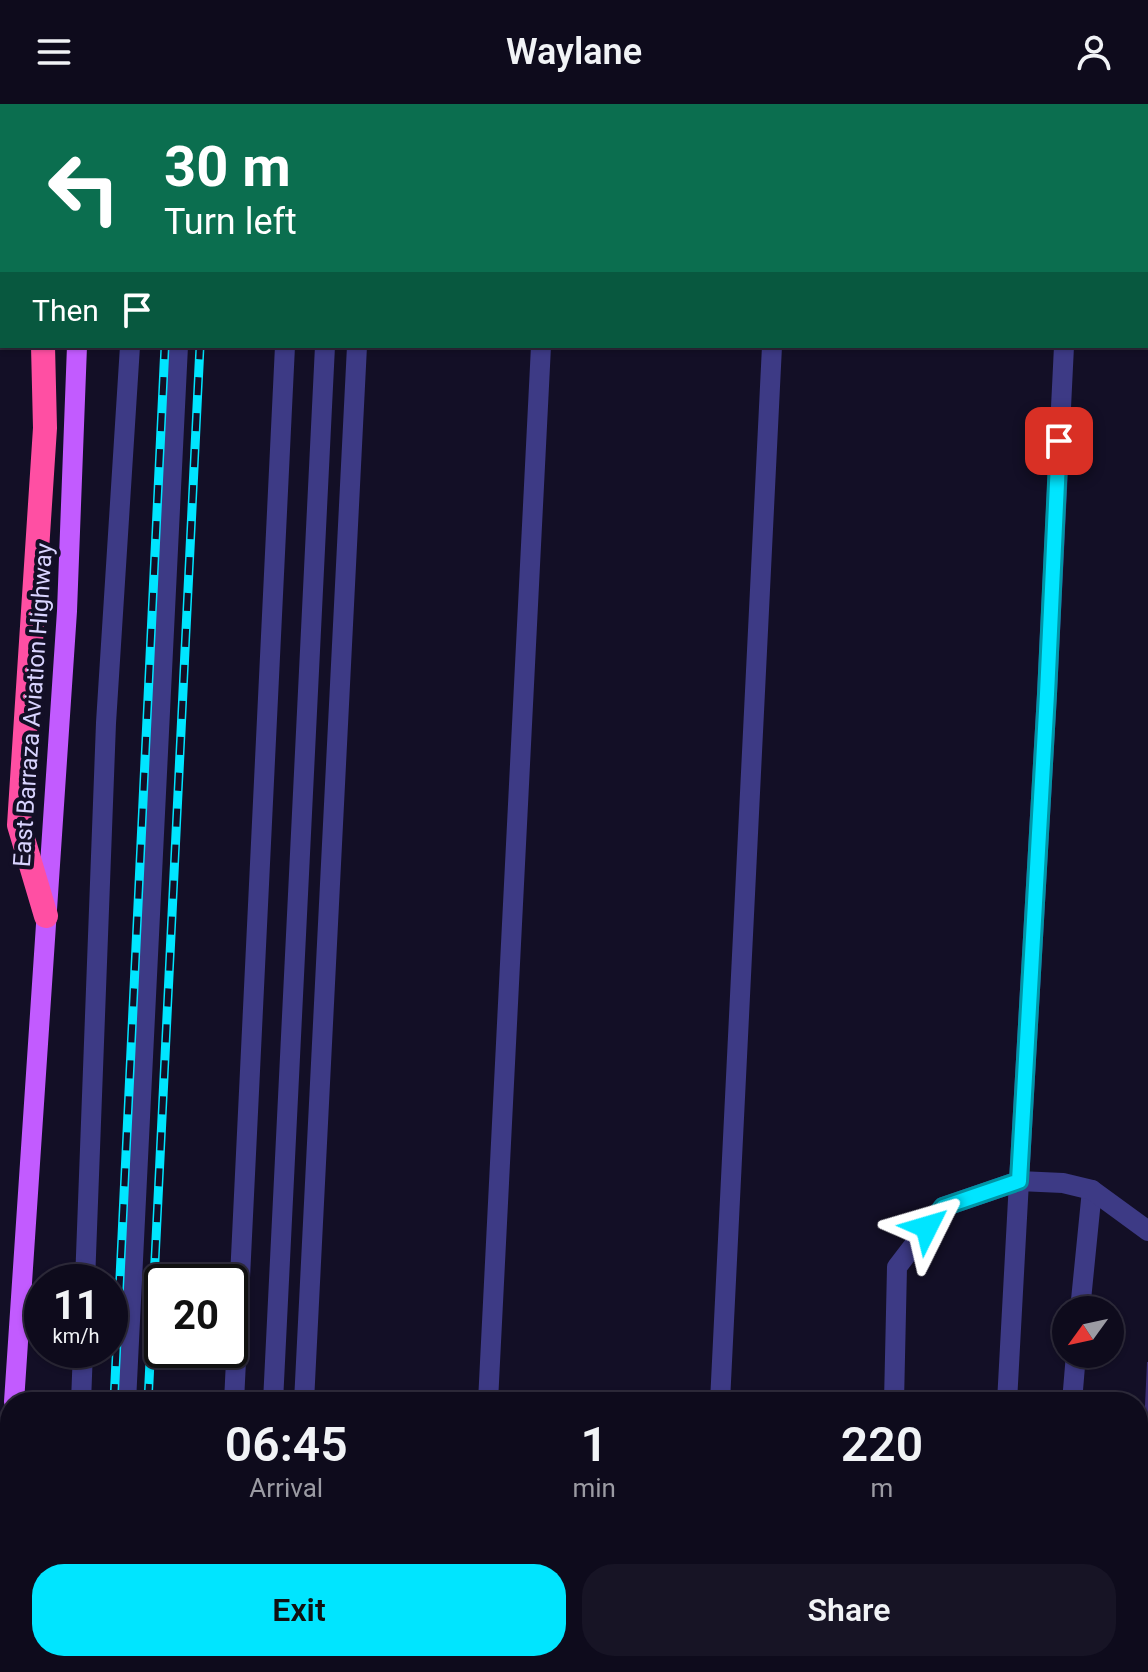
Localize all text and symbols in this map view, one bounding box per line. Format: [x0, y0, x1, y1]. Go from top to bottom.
icon: menu [32, 30, 76, 74]
icon: person [1072, 30, 1116, 74]
text: Waylane [506, 31, 642, 73]
text: 30 m [164, 134, 291, 200]
icon: left [32, 136, 136, 240]
text: Turn left [164, 201, 297, 243]
icon: arrive [115, 288, 159, 332]
text: Then [32, 293, 99, 328]
pin [1025, 407, 1093, 475]
icon: arrive [1037, 419, 1081, 463]
street label: East Barraza Aviation Highway [8, 541, 58, 868]
position arrow [885, 1185, 969, 1269]
speed limit sign: 20 [144, 1264, 248, 1368]
text: 11 [53, 1282, 99, 1329]
north arrow [1052, 1296, 1124, 1368]
map controls [1052, 1296, 1124, 1368]
text: km/h [53, 1324, 99, 1348]
text: 06:45 [225, 1416, 348, 1473]
text: 1 [581, 1416, 608, 1473]
text: 220 [841, 1416, 923, 1473]
text: Arrival [249, 1473, 323, 1503]
text: min [572, 1473, 616, 1503]
text: m [871, 1473, 893, 1503]
button: Exit [32, 1564, 566, 1656]
button: Share [582, 1564, 1116, 1656]

